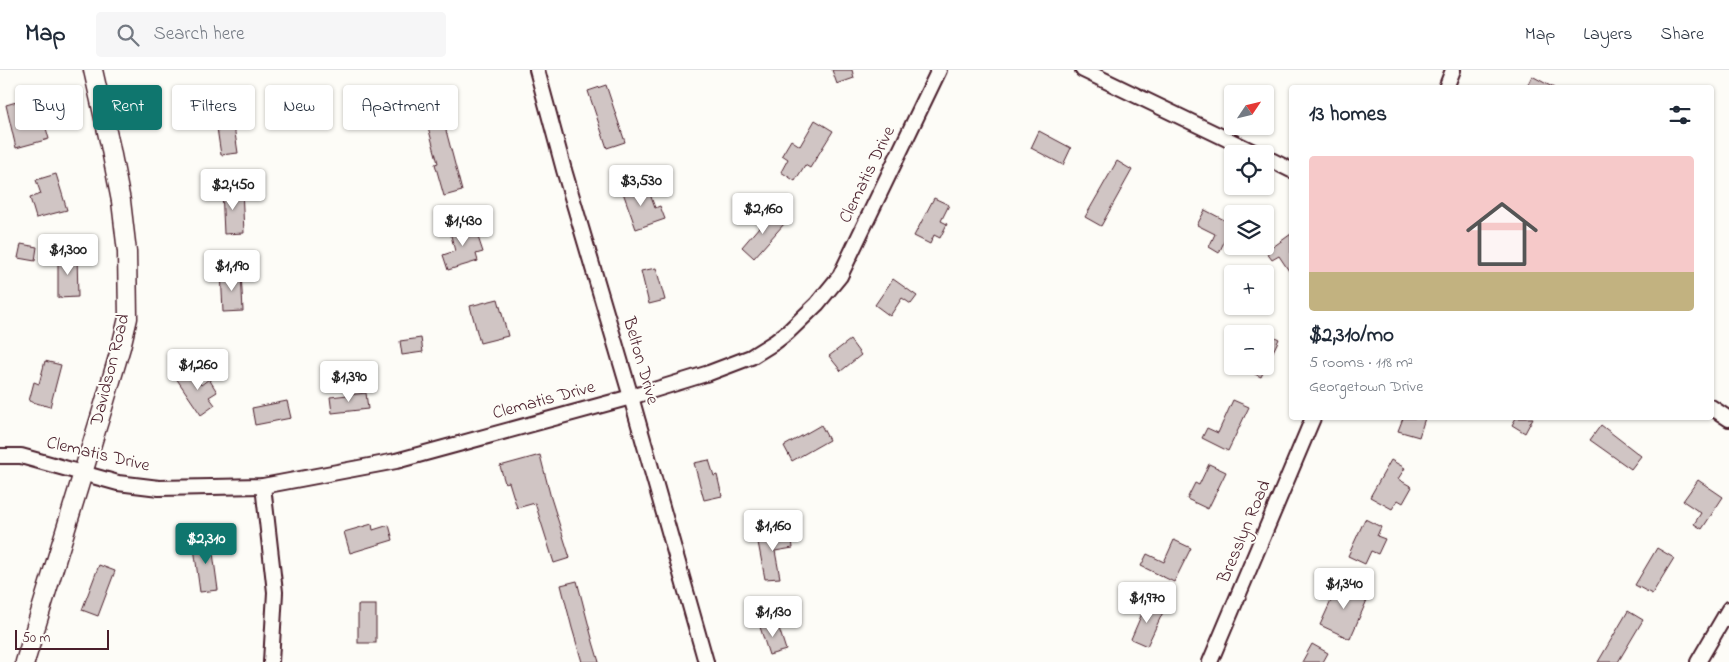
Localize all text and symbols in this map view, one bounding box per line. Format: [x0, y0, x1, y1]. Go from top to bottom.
search box [96, 12, 446, 57]
text: Map [25, 17, 66, 52]
icon: search [114, 21, 142, 49]
text: Search here [154, 21, 245, 48]
text: Map [1525, 22, 1555, 48]
text: Layers [1583, 22, 1633, 48]
text: Share [1661, 22, 1704, 48]
chip: Buy [15, 85, 83, 130]
chip: Rent [93, 85, 162, 130]
chip: Filters [172, 85, 255, 130]
chip: New [265, 85, 333, 130]
chip: Apartment [343, 85, 458, 130]
north arrow [1224, 85, 1274, 135]
map controls [1224, 85, 1274, 375]
text: 13 homes [1309, 100, 1387, 130]
icon: filters [1666, 101, 1694, 129]
street label: Clematis Drive [833, 121, 903, 228]
button: locate [1224, 145, 1274, 195]
pin: $3,530 [600, 164, 682, 207]
pin: $2,450 [192, 168, 274, 211]
text: $3,530 [620, 169, 662, 193]
text: $2,450 [211, 173, 255, 197]
icon: home [1457, 189, 1547, 279]
pin: $2,160 [722, 192, 804, 235]
text: $2,160 [743, 197, 783, 221]
pin: $1,430 [422, 204, 504, 247]
button: layers [1224, 205, 1274, 255]
text: $1,430 [444, 209, 482, 233]
pin: $1,300 [27, 234, 109, 276]
text: $1,300 [49, 238, 87, 262]
pin: $1,190 [191, 250, 273, 292]
text: $1,190 [215, 254, 249, 278]
button: + [1224, 265, 1274, 315]
street label: Davidson Road [84, 311, 137, 430]
street label: Belton Drive [615, 313, 665, 409]
text: $2,310/mo [1309, 321, 1394, 351]
button: − [1224, 325, 1274, 375]
pin: $1,260 [157, 348, 239, 391]
text: 5 rooms · 118 m² [1309, 351, 1413, 375]
text: $1,260 [178, 353, 218, 377]
pin: $1,390 [308, 360, 390, 403]
text: $1,390 [331, 365, 367, 389]
street label: Clematis Drive [490, 375, 599, 427]
text: Georgetown Drive [1309, 375, 1423, 399]
street label: Clematis Drive [44, 431, 153, 480]
street label: Bresslyn Road [1211, 476, 1278, 588]
pin: $1,160 [732, 510, 814, 552]
text: $1,160 [755, 514, 791, 538]
pin: $2,310 [165, 522, 247, 565]
text: $2,310 [187, 527, 226, 551]
pin: $1,340 [1303, 568, 1385, 610]
text: $1,340 [1325, 572, 1363, 596]
pin: $1,970 [1106, 582, 1188, 624]
text: $1,970 [1129, 586, 1165, 610]
pin: $1,130 [732, 596, 814, 638]
text: $1,130 [755, 600, 791, 624]
scale bar [15, 627, 109, 650]
text: 50 m [22, 628, 50, 649]

